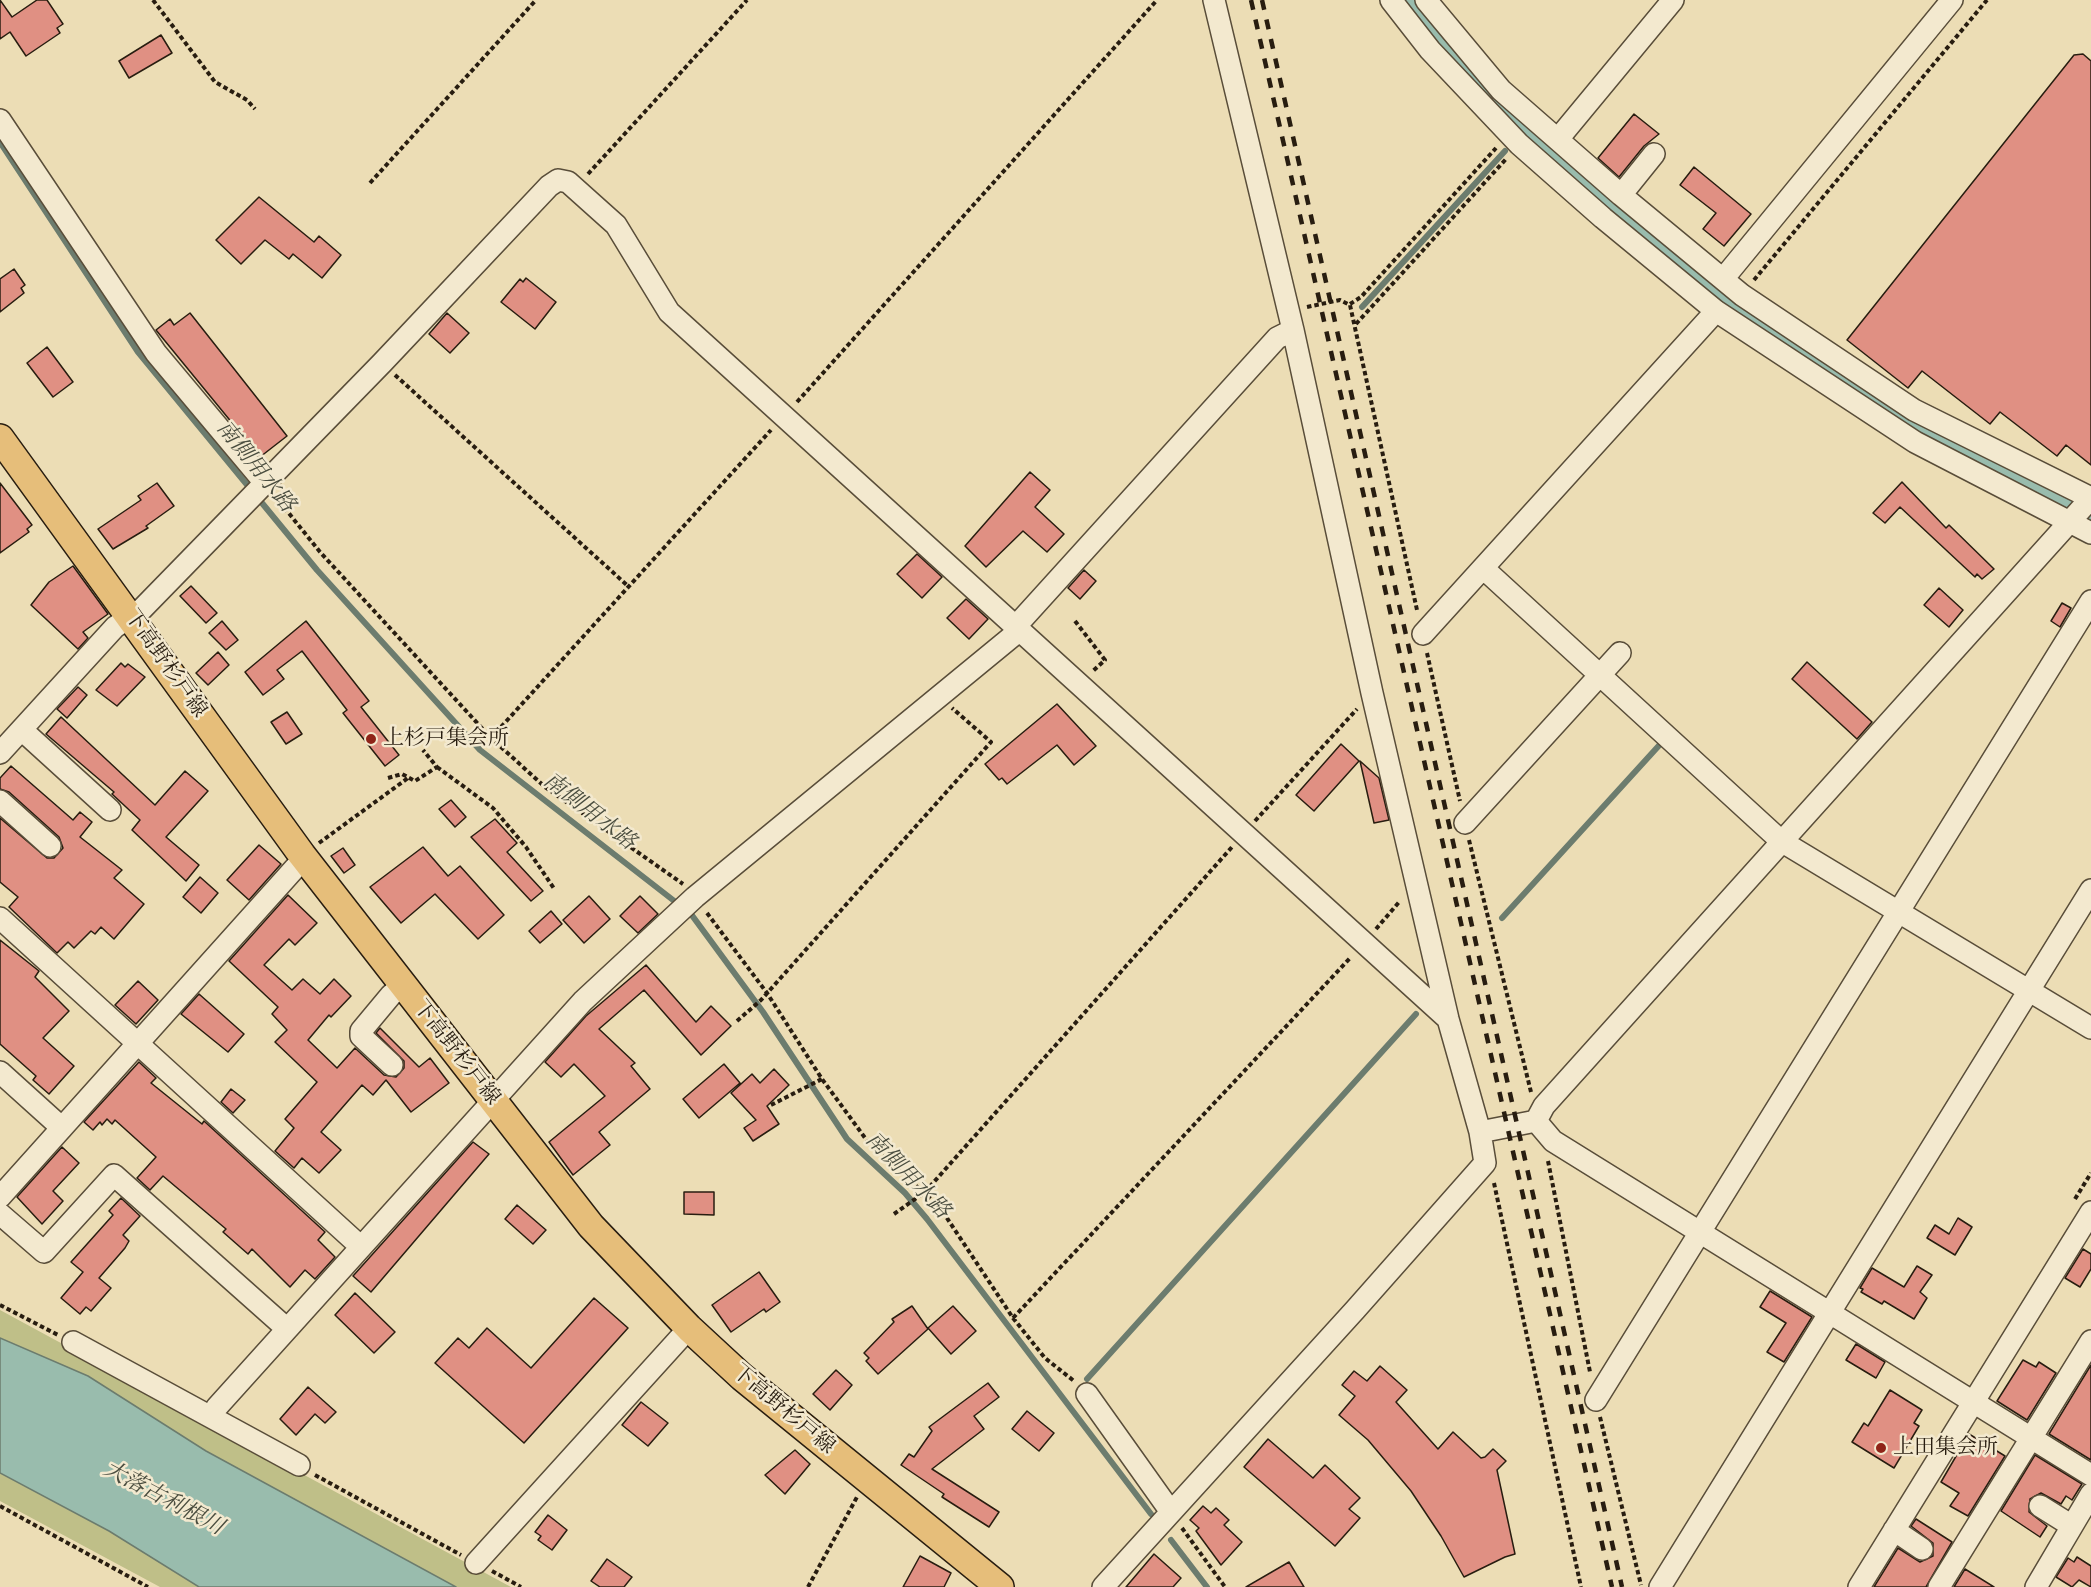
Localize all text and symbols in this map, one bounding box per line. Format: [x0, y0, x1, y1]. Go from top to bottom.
water label: 南側用水路 [210, 416, 300, 518]
street label: 下高野杉戸線 [119, 605, 211, 723]
place label: 上杉戸集会所 [383, 726, 509, 752]
marker: 上杉戸集会所 [364, 732, 378, 746]
water label: 南側用水路 [538, 768, 640, 856]
street label: 下高野杉戸線 [407, 996, 505, 1110]
water label: 南側用水路 [859, 1127, 955, 1225]
street label: 下高野杉戸線 [727, 1360, 839, 1460]
place label: 上田集会所 [1893, 1435, 1998, 1461]
marker: 上田集会所 [1874, 1441, 1888, 1455]
water label: 大落古利根川 [99, 1456, 227, 1542]

